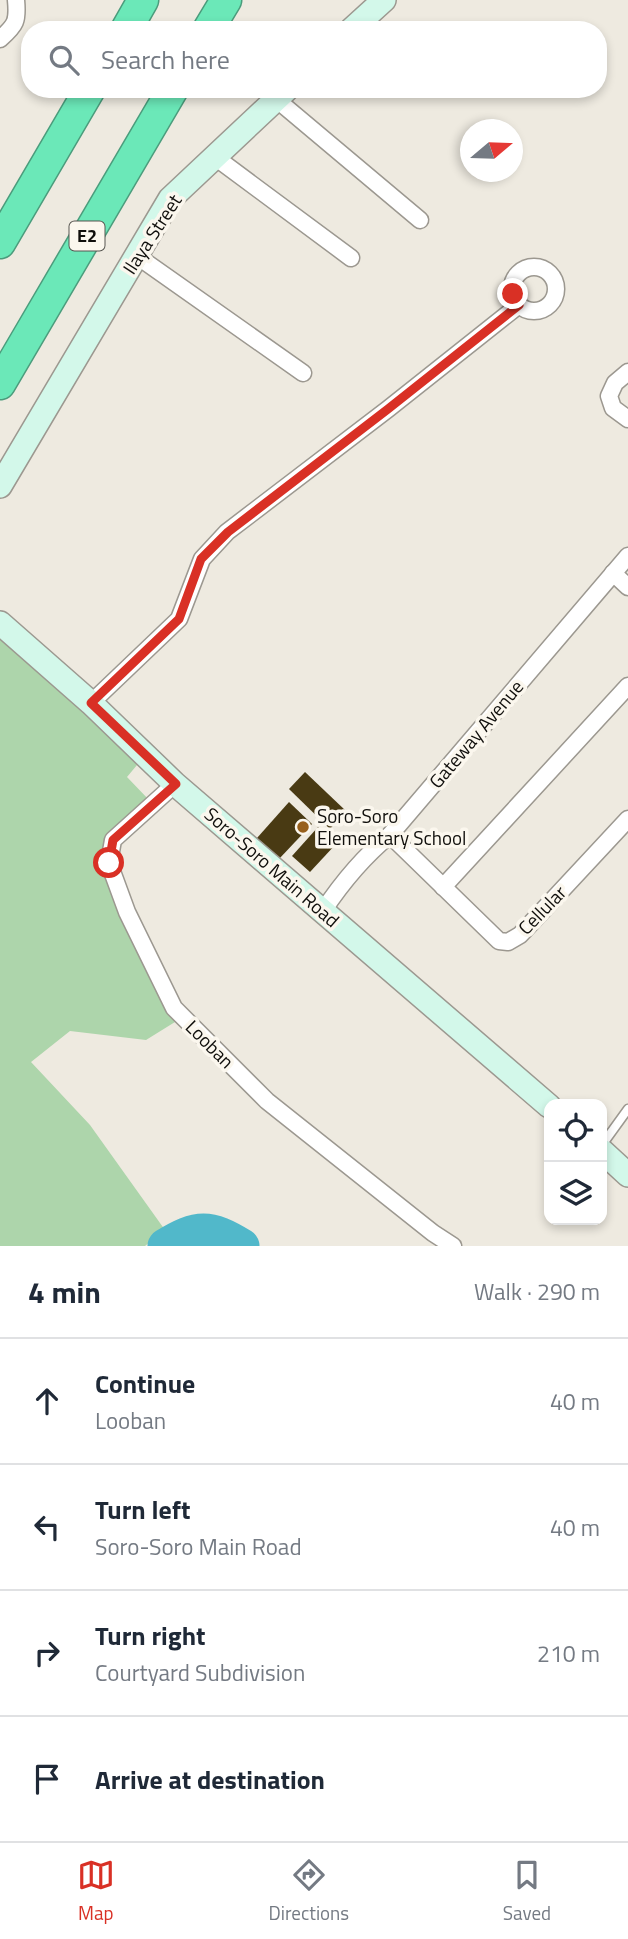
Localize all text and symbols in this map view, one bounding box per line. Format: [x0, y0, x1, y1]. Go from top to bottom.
search box [21, 21, 607, 98]
text: Search here [101, 40, 230, 79]
icon: search [45, 41, 83, 79]
north arrow [460, 119, 523, 182]
street label: Ilaya Street [115, 188, 188, 279]
road number: E2 [70, 222, 104, 250]
route end [497, 278, 528, 309]
street label: Gateway Avenue [421, 673, 530, 794]
street label: Soro-Soro Main Road [198, 800, 346, 934]
place label: Soro-Soro Elementary School [317, 801, 466, 852]
marker: Soro-Soro Elementary School [295, 819, 311, 835]
route start [93, 847, 124, 878]
street label: Cellular [511, 878, 573, 941]
street label: Looban [179, 1013, 241, 1075]
map controls [544, 1099, 607, 1225]
button: locate [544, 1099, 607, 1162]
button: layers [544, 1162, 607, 1225]
text: 4 min [28, 1269, 101, 1315]
text: Walk · 290 m [474, 1274, 600, 1309]
text: Continue [95, 1364, 195, 1403]
icon: ahead [28, 1382, 66, 1420]
text: 40 m [550, 1384, 600, 1419]
text: Looban [95, 1403, 166, 1438]
text: Turn left [95, 1490, 190, 1529]
icon: left [28, 1508, 66, 1546]
text: 40 m [550, 1510, 600, 1545]
text: Soro-Soro Main Road [95, 1529, 302, 1564]
text: Turn right [95, 1616, 206, 1655]
icon: right [28, 1634, 66, 1672]
text: 210 m [537, 1636, 600, 1671]
text: Courtyard Subdivision [95, 1655, 305, 1690]
icon: arrive [28, 1760, 66, 1798]
text: Arrive at destination [95, 1760, 325, 1799]
tab: Map [77, 1856, 115, 1927]
tab: Directions [269, 1856, 349, 1927]
tab: Saved [503, 1856, 551, 1927]

